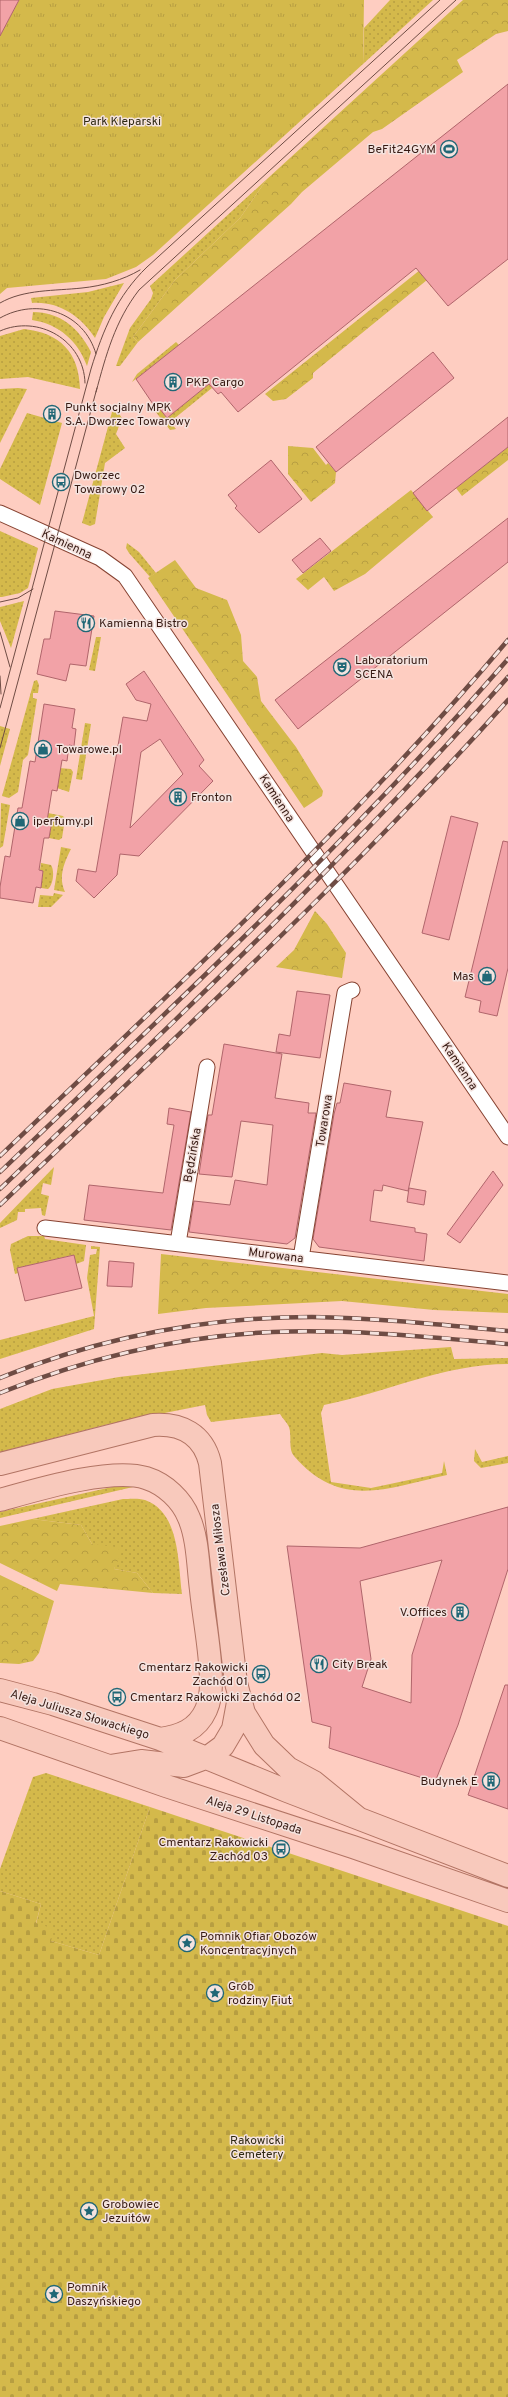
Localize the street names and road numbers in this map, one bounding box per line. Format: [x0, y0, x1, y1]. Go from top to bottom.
street label: Kamienna [39, 526, 94, 564]
street label: Kamienna [255, 772, 298, 826]
street label: Kamienna [437, 1040, 481, 1093]
street label: Towarowa [313, 1094, 337, 1149]
street label: Będzińska [180, 1127, 206, 1184]
street label: Murowana [247, 1245, 304, 1267]
street label: Czesława Miłosza [207, 1503, 235, 1597]
street label: Aleja Juliusza Słowackiego [8, 1686, 151, 1744]
street label: Aleja 29 Listopada [204, 1793, 304, 1839]

